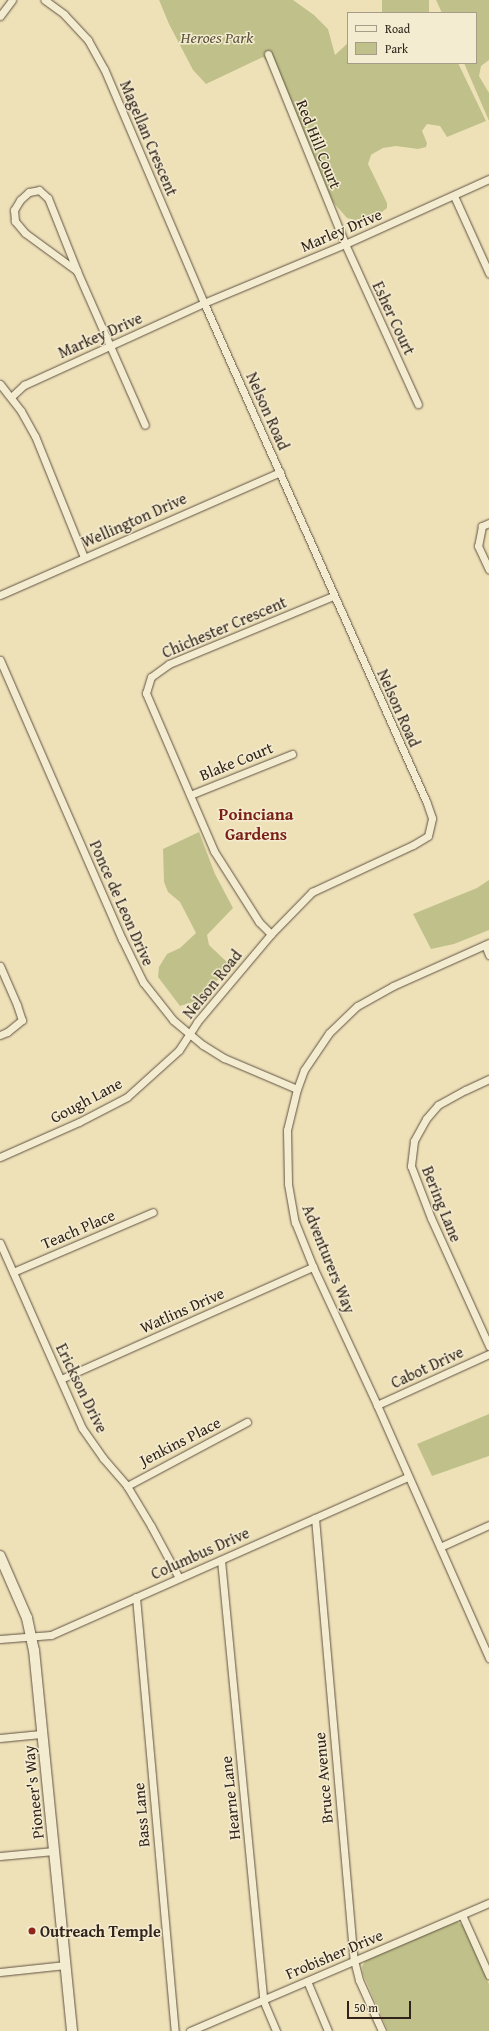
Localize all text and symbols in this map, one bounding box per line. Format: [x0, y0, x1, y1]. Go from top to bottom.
legend [347, 12, 477, 64]
text: Road [385, 20, 410, 37]
park label: Heroes Park [181, 27, 253, 47]
text: Park [385, 40, 408, 57]
street label: Magellan Crescent [116, 77, 182, 199]
street label: Red Hill Court [292, 97, 346, 191]
street label: Marley Drive [297, 204, 385, 256]
street label: Esher Court [369, 278, 419, 358]
street label: Markey Drive [55, 308, 145, 362]
street label: Nelson Road [242, 369, 294, 453]
street label: Wellington Drive [78, 488, 190, 552]
street label: Chichester Crescent [159, 592, 289, 662]
street label: Nelson Road [373, 666, 425, 750]
street label: Blake Court [196, 738, 276, 784]
district label: Poinciana Gardens [219, 804, 293, 844]
street label: Ponce de Leon Drive [86, 837, 158, 969]
street label: Nelson Road [178, 946, 246, 1022]
street label: Gough Lane [47, 1073, 125, 1127]
street label: Bering Lane [418, 1163, 466, 1245]
street label: Adventurers Way [298, 1202, 360, 1316]
street label: Teach Place [38, 1205, 118, 1253]
street label: Watlins Drive [137, 1283, 227, 1337]
street label: Erickson Drive [52, 1340, 112, 1436]
street label: Cabot Drive [388, 1342, 466, 1392]
street label: Jenkins Place [136, 1412, 224, 1470]
street label: Columbus Drive [148, 1523, 252, 1583]
street label: Bruce Avenue [309, 1732, 337, 1824]
street label: Pioneer's Way [19, 1744, 47, 1840]
street label: Hearne Lane [216, 1755, 244, 1841]
street label: Bass Lane [129, 1782, 153, 1848]
place label: Outreach Temple [40, 1921, 161, 1941]
street label: Frobisher Drive [282, 1925, 386, 1983]
marker: Outreach Temple [27, 1926, 37, 1936]
scale bar [349, 1993, 413, 2019]
text: 50 m [354, 1999, 378, 2016]

